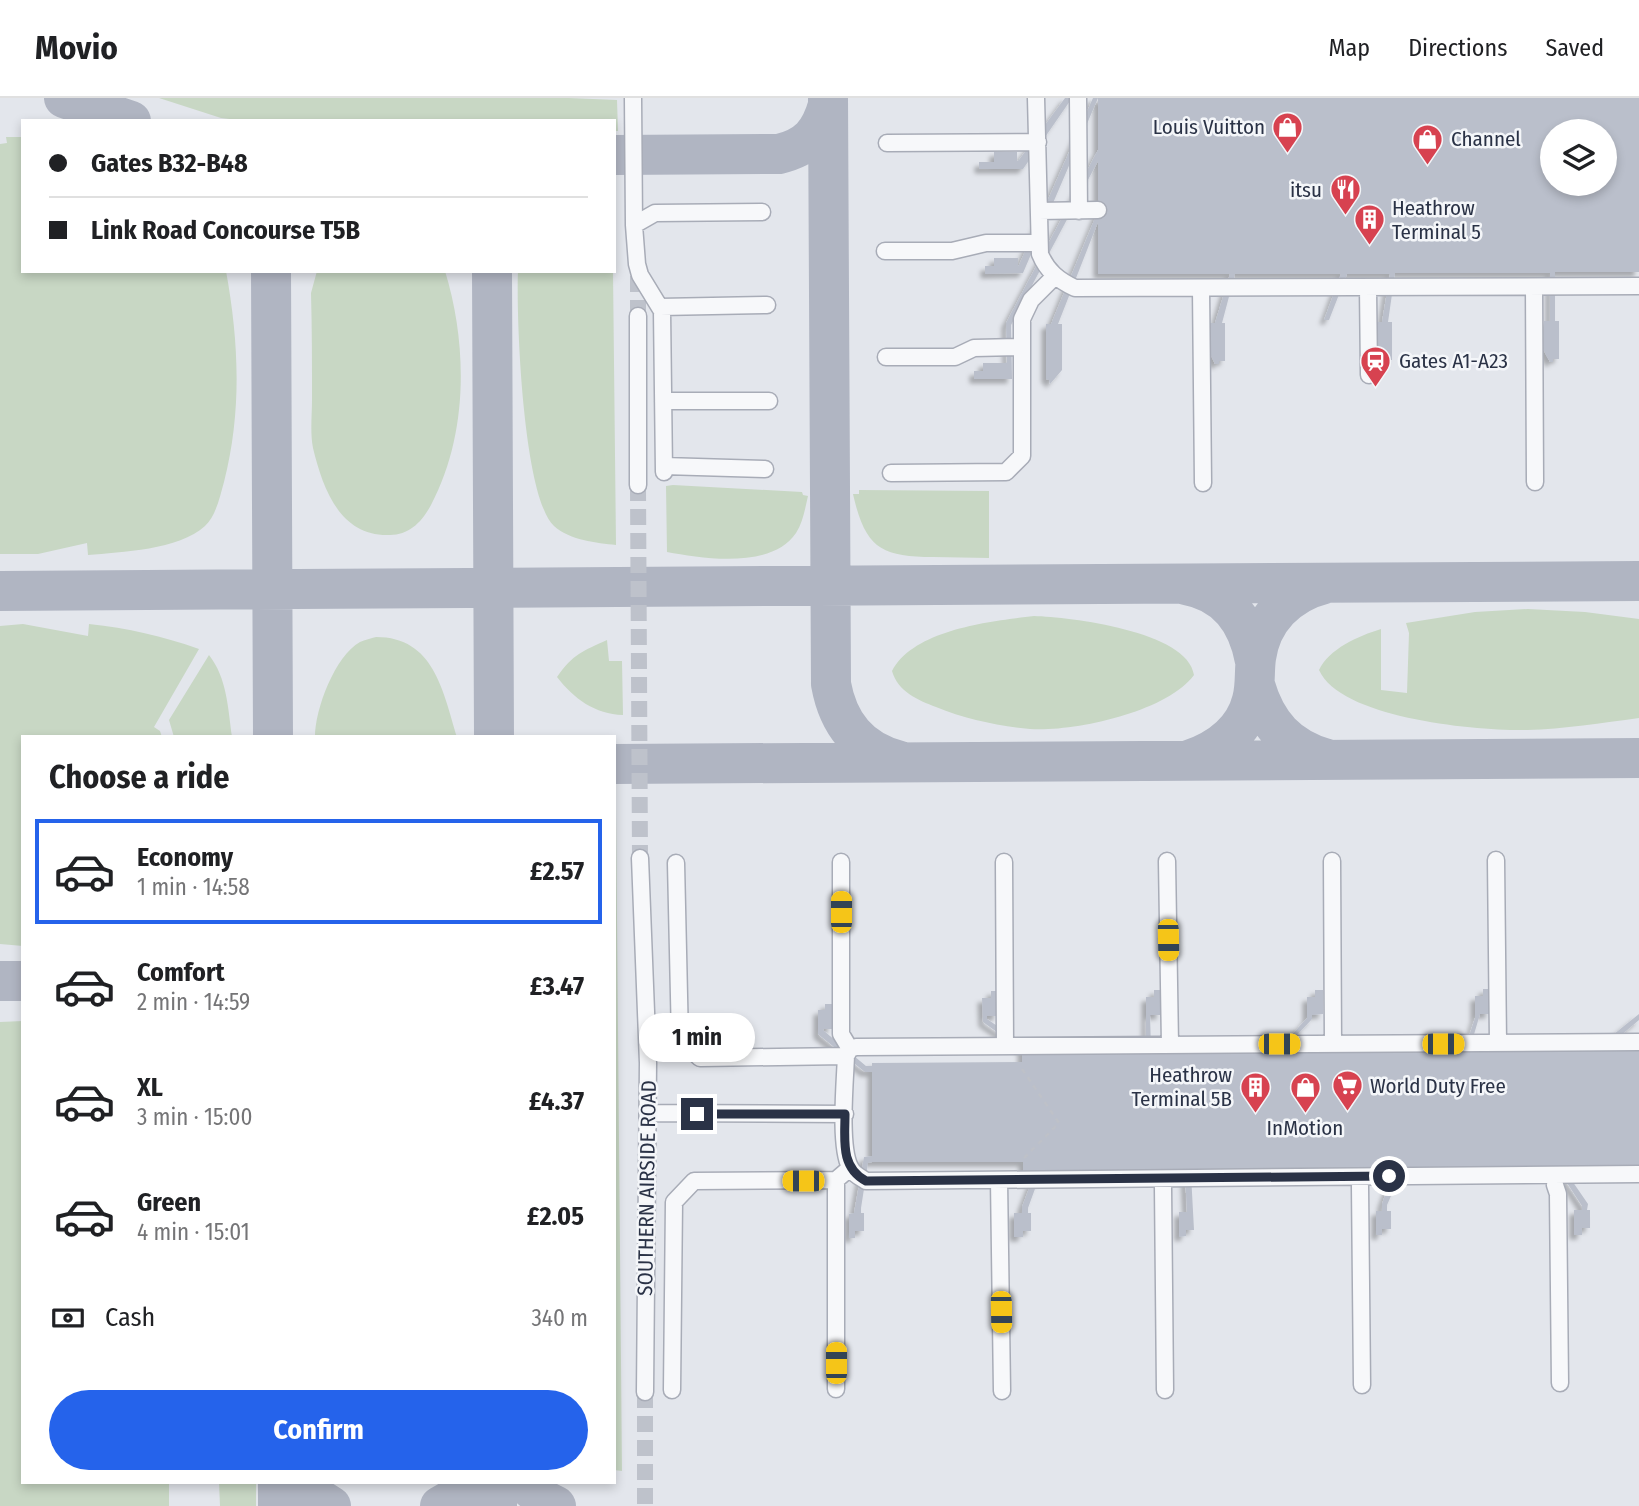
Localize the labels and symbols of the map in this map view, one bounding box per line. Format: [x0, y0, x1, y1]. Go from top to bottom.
shop icon: Louis Vuitton [1271, 110, 1305, 154]
place label: Louis Vuitton [1153, 114, 1265, 140]
shop icon: Channel [1411, 122, 1445, 166]
place label: Channel [1451, 126, 1521, 152]
restaurant icon: itsu [1328, 173, 1362, 217]
place label: itsu [1290, 177, 1322, 203]
place label: Heathrow Terminal 5 [1392, 195, 1481, 245]
building icon: Heathrow Terminal 5 [1352, 203, 1386, 247]
station icon: Gates A1-A23 [1359, 344, 1393, 388]
place label: Gates A1-A23 [1399, 348, 1508, 374]
car [831, 891, 852, 933]
car [1158, 919, 1179, 961]
callout: 1 min [639, 1012, 755, 1062]
car [1259, 1034, 1301, 1055]
car [1423, 1034, 1465, 1055]
place label: Heathrow Terminal 5B [1132, 1062, 1232, 1112]
supermarket icon: World Duty Free [1330, 1069, 1364, 1113]
building icon: Heathrow Terminal 5B [1238, 1070, 1272, 1114]
shop icon: InMotion [1288, 1071, 1322, 1115]
place label: World Duty Free [1370, 1073, 1506, 1099]
street label: SOUTHERN AIRSIDE ROAD [632, 1080, 662, 1296]
route end [681, 1098, 713, 1130]
place label: InMotion [1267, 1115, 1343, 1141]
route start [1373, 1160, 1405, 1192]
car [783, 1171, 825, 1192]
car [991, 1291, 1012, 1333]
car [826, 1342, 847, 1384]

